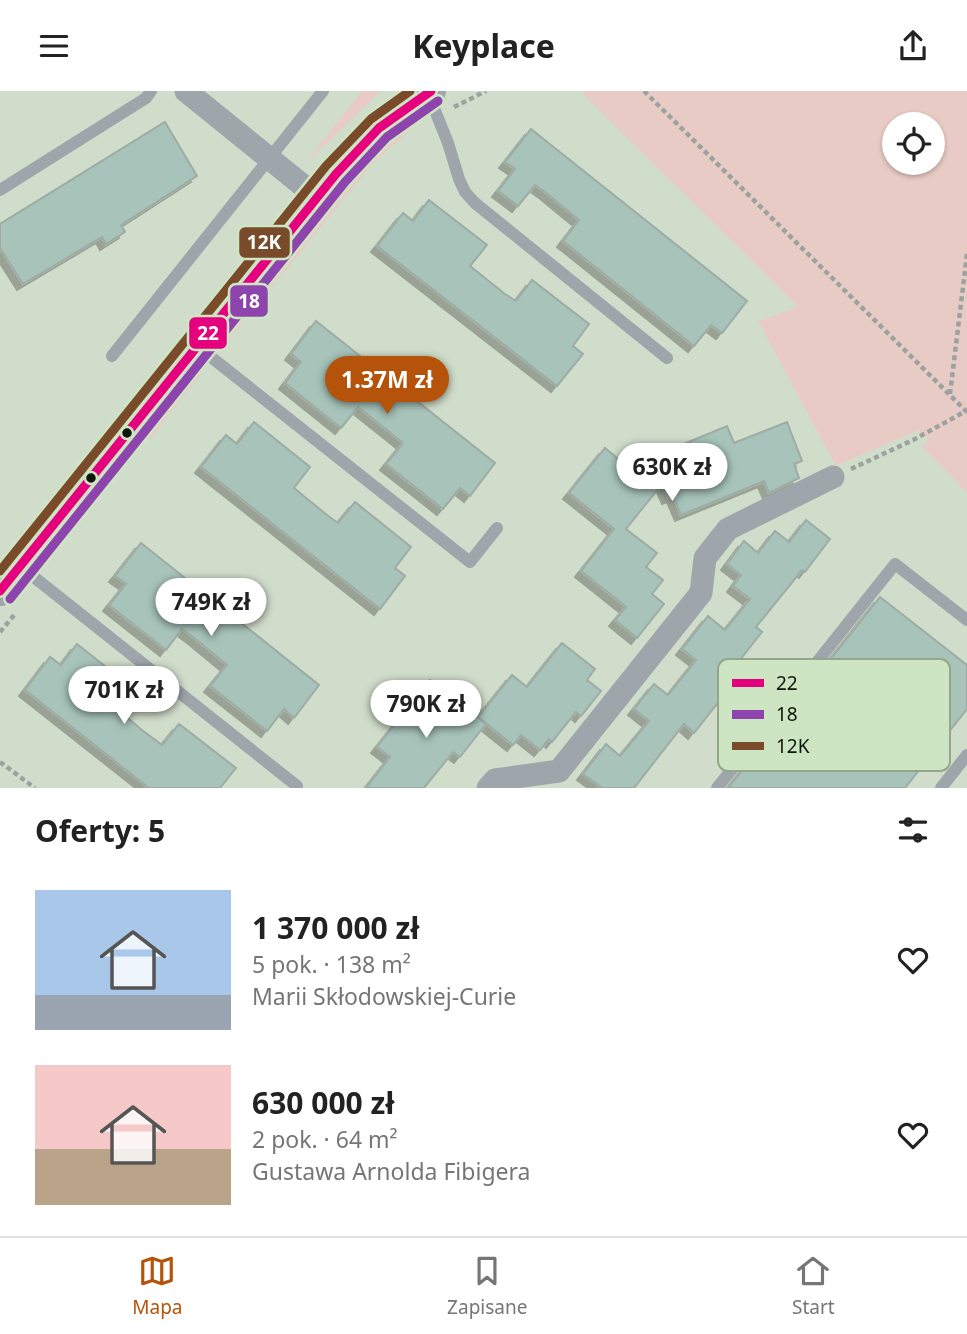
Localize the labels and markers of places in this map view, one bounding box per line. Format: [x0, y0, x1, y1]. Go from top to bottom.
pin: 1.37M zł [315, 357, 459, 416]
unlabelled marker [120, 426, 134, 440]
pin: 630K zł [607, 443, 737, 503]
unlabelled marker [84, 471, 98, 485]
pin: 749K zł [146, 579, 276, 638]
pin: 701K zł [59, 667, 189, 726]
pin: 790K zł [361, 681, 491, 740]

